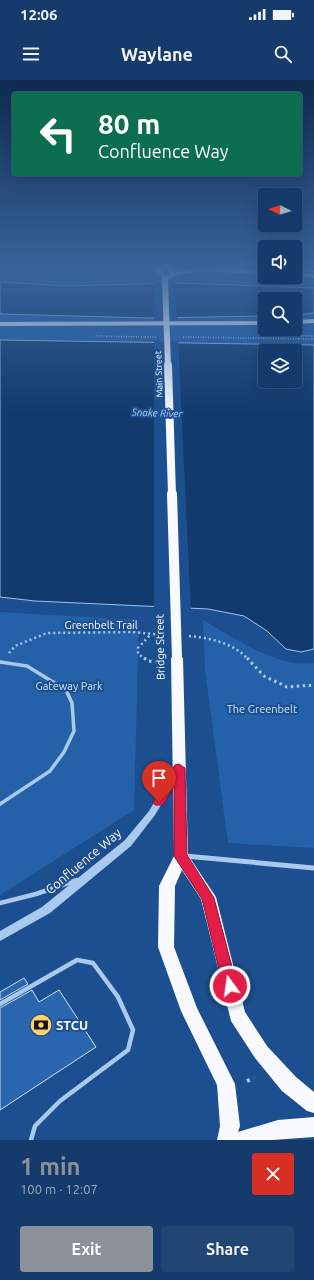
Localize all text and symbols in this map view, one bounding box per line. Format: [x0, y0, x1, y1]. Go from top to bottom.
text: 12:06 [20, 6, 58, 23]
icon: menu [20, 43, 42, 65]
icon: search [272, 43, 294, 65]
text: Waylane [121, 44, 193, 64]
icon: left [32, 108, 84, 160]
text: 80 m [98, 108, 160, 139]
text: Confluence Way [98, 141, 228, 161]
north arrow [258, 188, 302, 232]
map controls [258, 188, 302, 388]
button: sound [258, 240, 302, 284]
button: search [258, 292, 302, 336]
button: layers [258, 344, 302, 388]
street label: Main Street [153, 350, 165, 398]
water label: Snake River [131, 407, 184, 419]
street label: Bridge Street [153, 613, 167, 680]
street label: Greenbelt Trail [64, 619, 138, 631]
park label: Gateway Park [35, 680, 103, 692]
park label: The Greenbelt [227, 703, 298, 715]
pin [142, 761, 176, 802]
icon: arrive [148, 767, 170, 789]
street label: Confluence Way [42, 825, 124, 897]
position arrow [209, 965, 251, 1007]
bank icon: STCU [28, 1012, 54, 1038]
place label: STCU [56, 1018, 88, 1032]
text: 1 min [20, 1153, 81, 1180]
button: close [252, 1153, 294, 1195]
text: 100 m · 12:07 [20, 1182, 98, 1196]
button: Exit [20, 1226, 153, 1272]
button: Share [161, 1226, 294, 1272]

